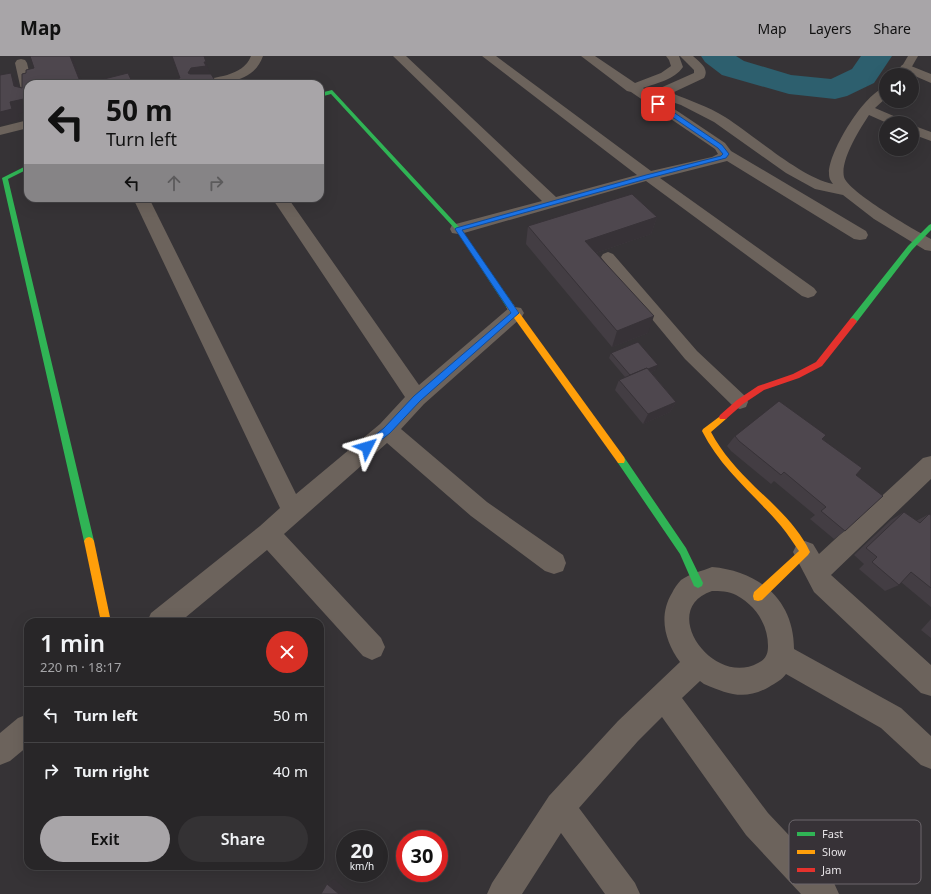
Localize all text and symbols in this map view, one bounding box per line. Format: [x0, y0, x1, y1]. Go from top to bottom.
text: Map [20, 15, 61, 41]
text: Map [758, 19, 787, 38]
text: Layers [809, 19, 851, 38]
text: Share [873, 19, 911, 38]
map controls [879, 68, 919, 156]
button: sound [879, 68, 919, 108]
pin [641, 87, 675, 121]
text: 50 m [106, 91, 173, 129]
icon: arrive [647, 93, 669, 115]
icon: left [40, 96, 92, 148]
button: layers [879, 116, 919, 156]
text: Turn left [106, 127, 177, 151]
icon: left [121, 172, 143, 194]
icon: ahead [163, 172, 185, 194]
icon: right [205, 172, 227, 194]
position arrow [346, 426, 388, 468]
text: 1 min [40, 626, 105, 659]
button: close [266, 631, 308, 673]
text: 220 m · 18:17 [40, 658, 121, 676]
icon: left [40, 704, 62, 726]
text: Turn left [74, 705, 138, 725]
text: 50 m [273, 705, 308, 725]
icon: right [40, 760, 62, 782]
text: Turn right [74, 761, 149, 781]
text: 40 m [273, 761, 308, 781]
button: Exit [40, 816, 170, 862]
button: Share [178, 816, 308, 862]
legend [789, 820, 921, 884]
text: Fast [822, 826, 843, 841]
speed limit sign: 30 [396, 830, 448, 882]
text: 20 [351, 837, 373, 864]
text: Slow [822, 844, 846, 859]
text: km/h [350, 859, 374, 873]
text: Jam [821, 862, 841, 877]

